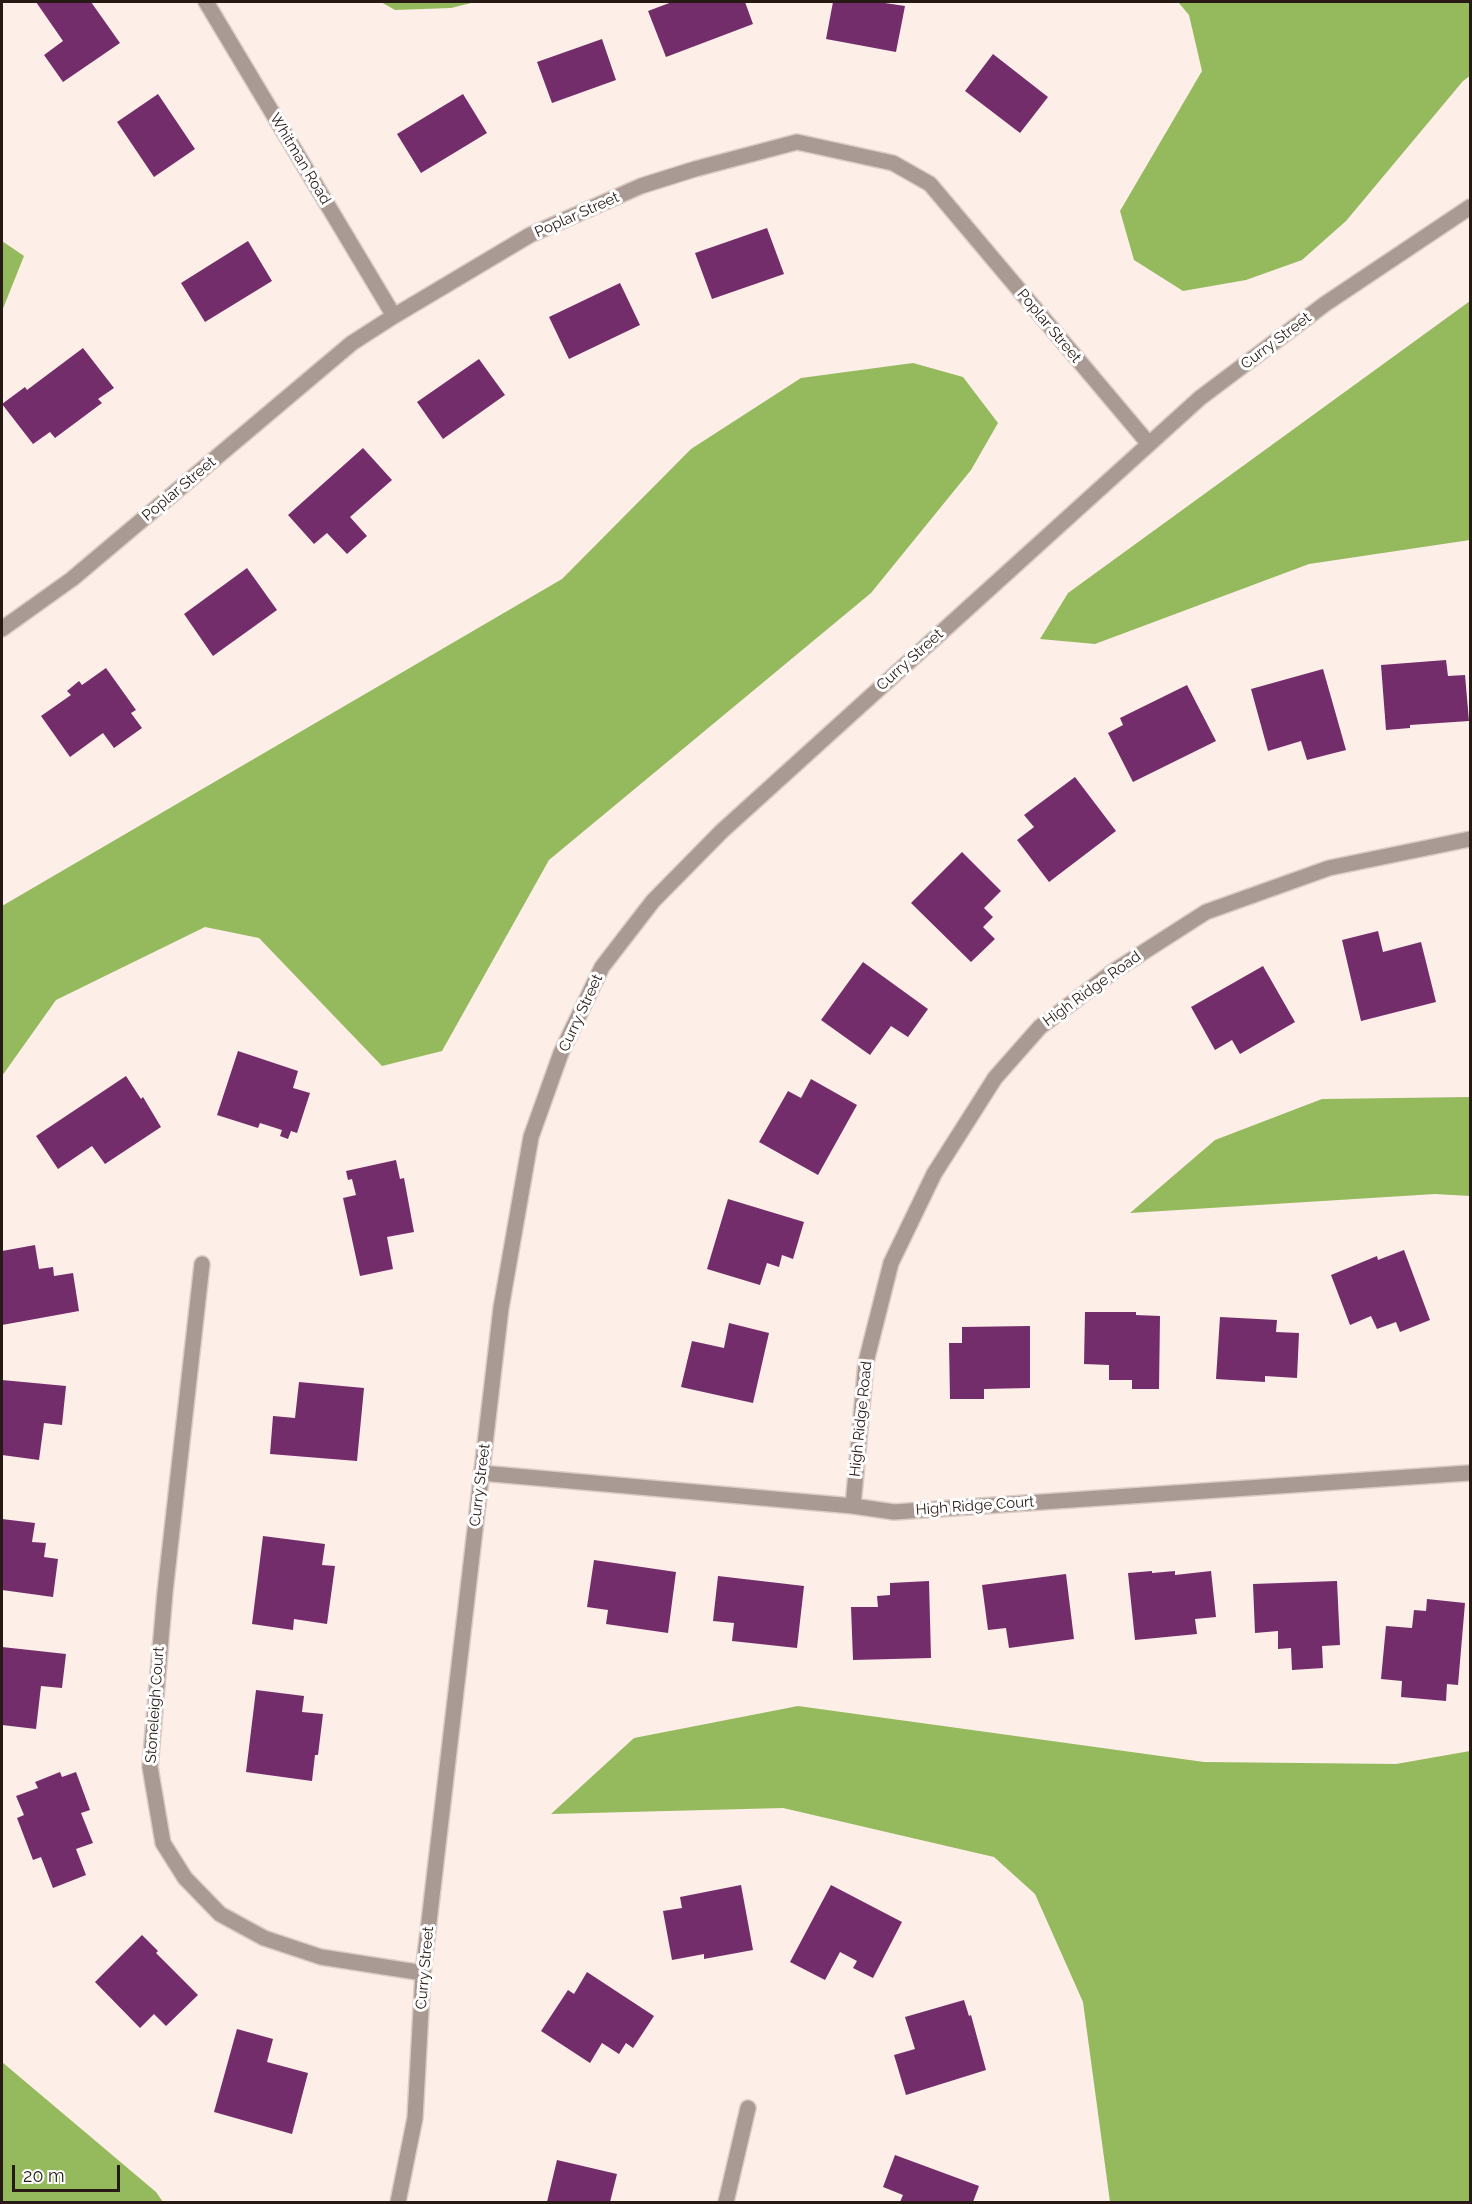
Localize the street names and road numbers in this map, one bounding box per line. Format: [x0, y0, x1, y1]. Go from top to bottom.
street label: Whitman Road [266, 110, 334, 208]
street label: Poplar Street [532, 188, 622, 242]
street label: Poplar Street [1013, 286, 1085, 366]
street label: Curry Street [1237, 309, 1315, 373]
street label: Poplar Street [139, 453, 219, 525]
street label: Curry Street [873, 625, 947, 695]
street label: High Ridge Road [1040, 948, 1144, 1030]
street label: Curry Street [555, 971, 607, 1055]
street label: High Ridge Road [846, 1360, 876, 1478]
street label: Curry Street [466, 1443, 494, 1527]
street label: High Ridge Court [915, 1493, 1035, 1519]
street label: Stoneleigh Court [142, 1646, 168, 1764]
street label: Curry Street [412, 1926, 438, 2010]

